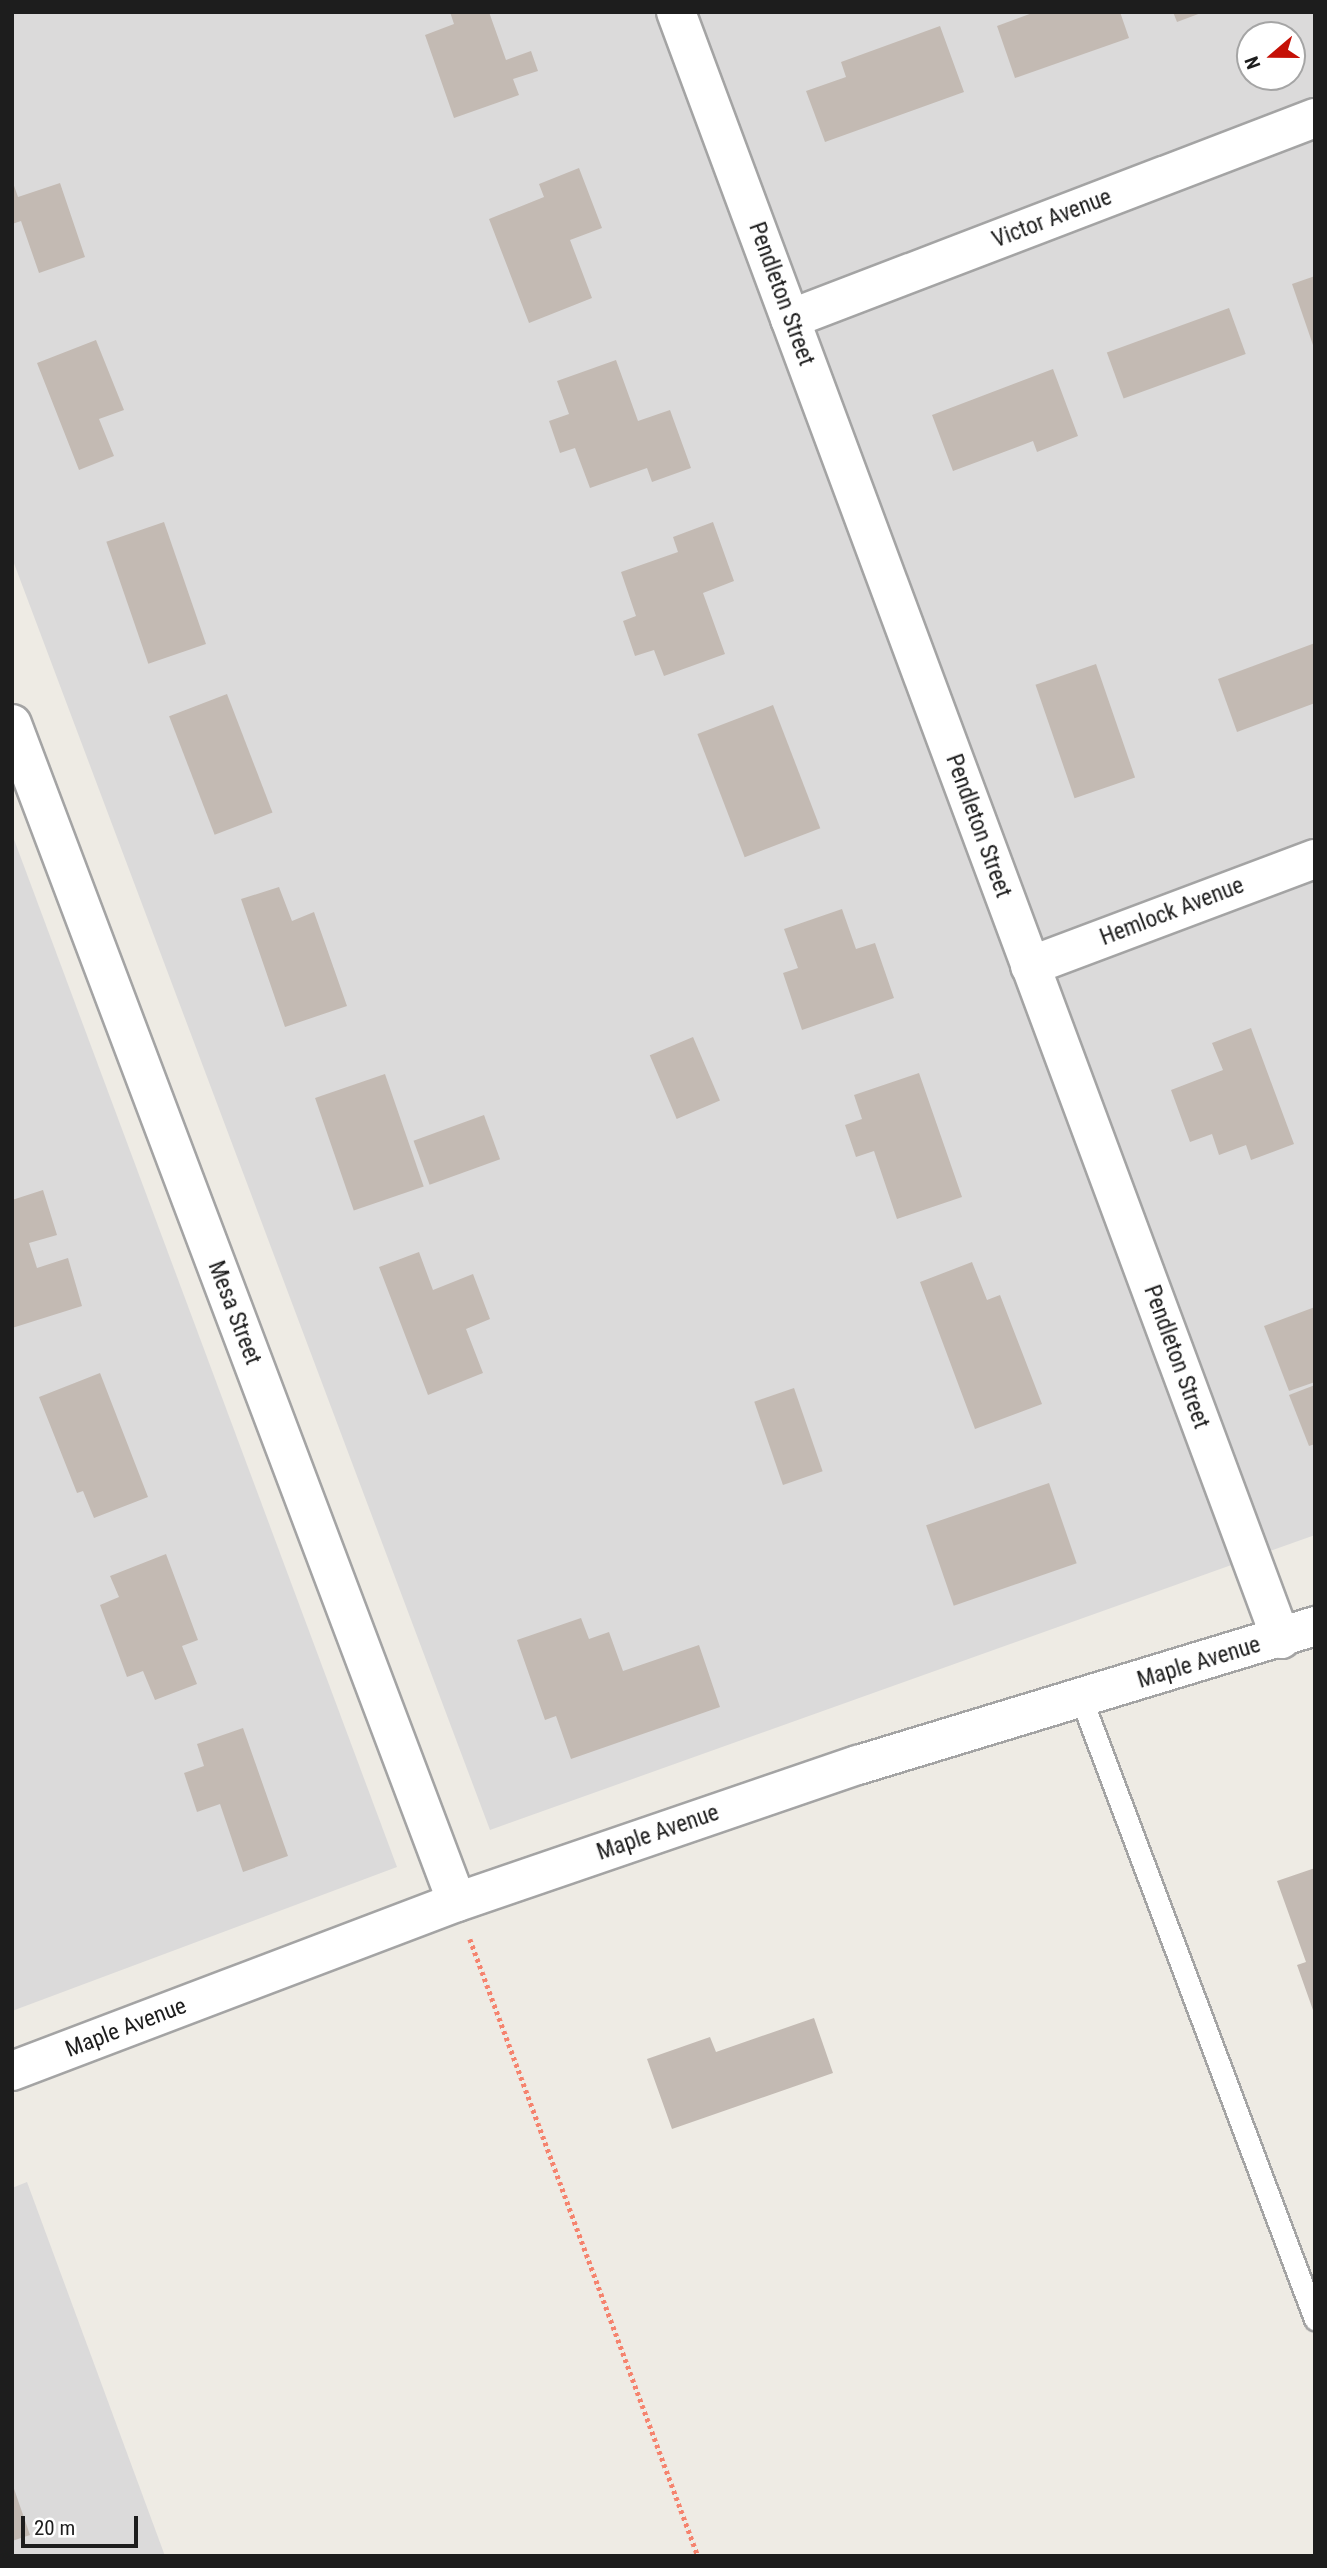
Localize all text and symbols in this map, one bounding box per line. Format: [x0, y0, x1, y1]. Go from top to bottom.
north arrow [1236, 21, 1306, 91]
text: N [1240, 53, 1265, 72]
street label: Victor Avenue [989, 184, 1115, 254]
street label: Pendleton Street [742, 219, 820, 369]
street label: Pendleton Street [939, 751, 1017, 901]
street label: Hemlock Avenue [1096, 872, 1248, 952]
street label: Mesa Street [202, 1257, 266, 1369]
street label: Pendleton Street [1137, 1282, 1215, 1432]
street label: Maple Avenue [1134, 1631, 1264, 1695]
street label: Maple Avenue [593, 1799, 723, 1867]
street label: Maple Avenue [62, 1992, 190, 2064]
scale bar [24, 2502, 142, 2546]
text: 20 m [34, 2516, 75, 2540]

